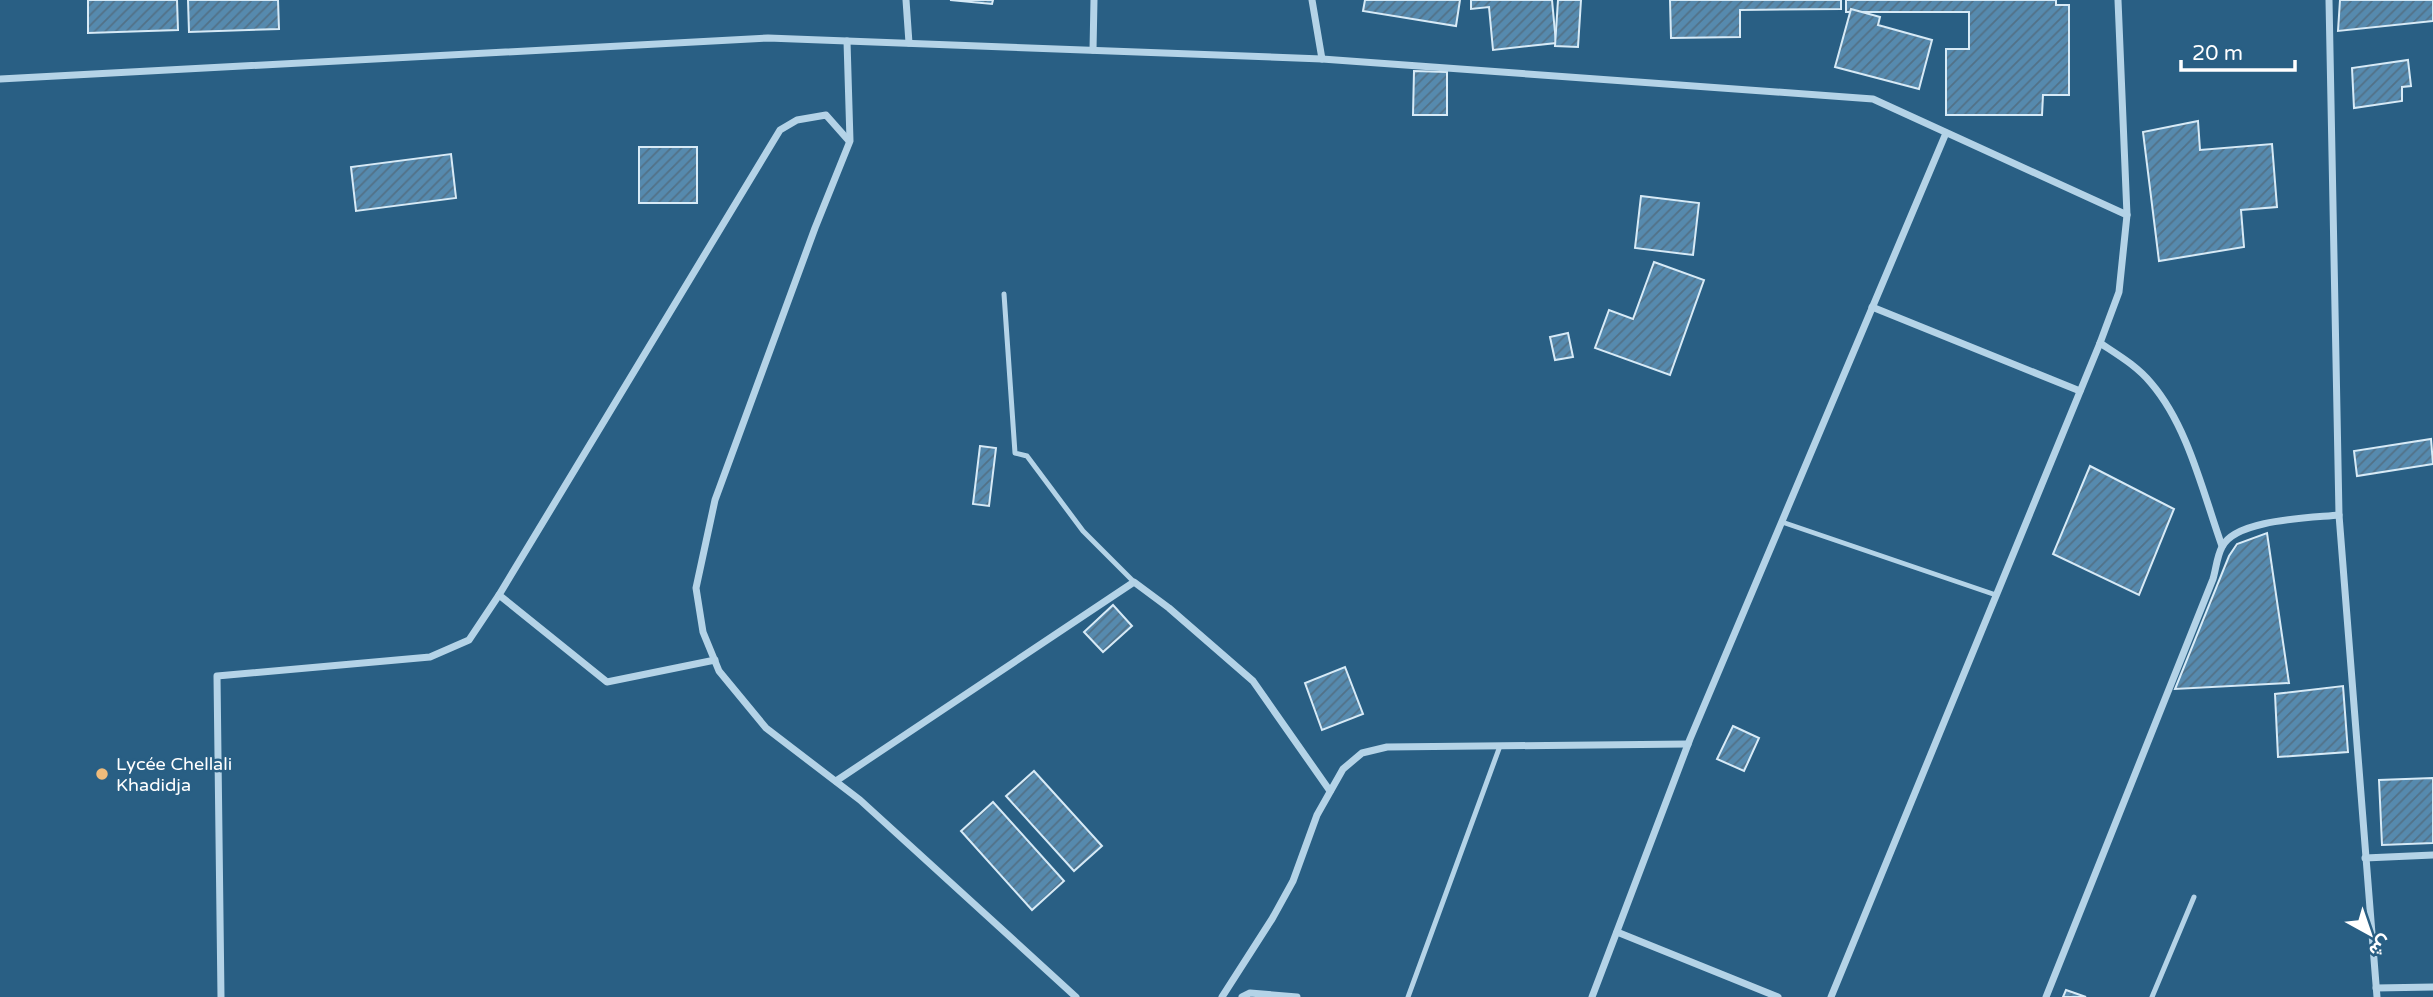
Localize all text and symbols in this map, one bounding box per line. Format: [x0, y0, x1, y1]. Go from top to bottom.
scale bar [2181, 28, 2295, 72]
text: 20 m [2192, 41, 2243, 66]
place label: Lycée Chellali Khadidja [116, 753, 232, 796]
marker: Lycée Chellali Khadidja [94, 766, 110, 782]
north arrow [2335, 899, 2405, 969]
text: ش [2364, 930, 2396, 962]

